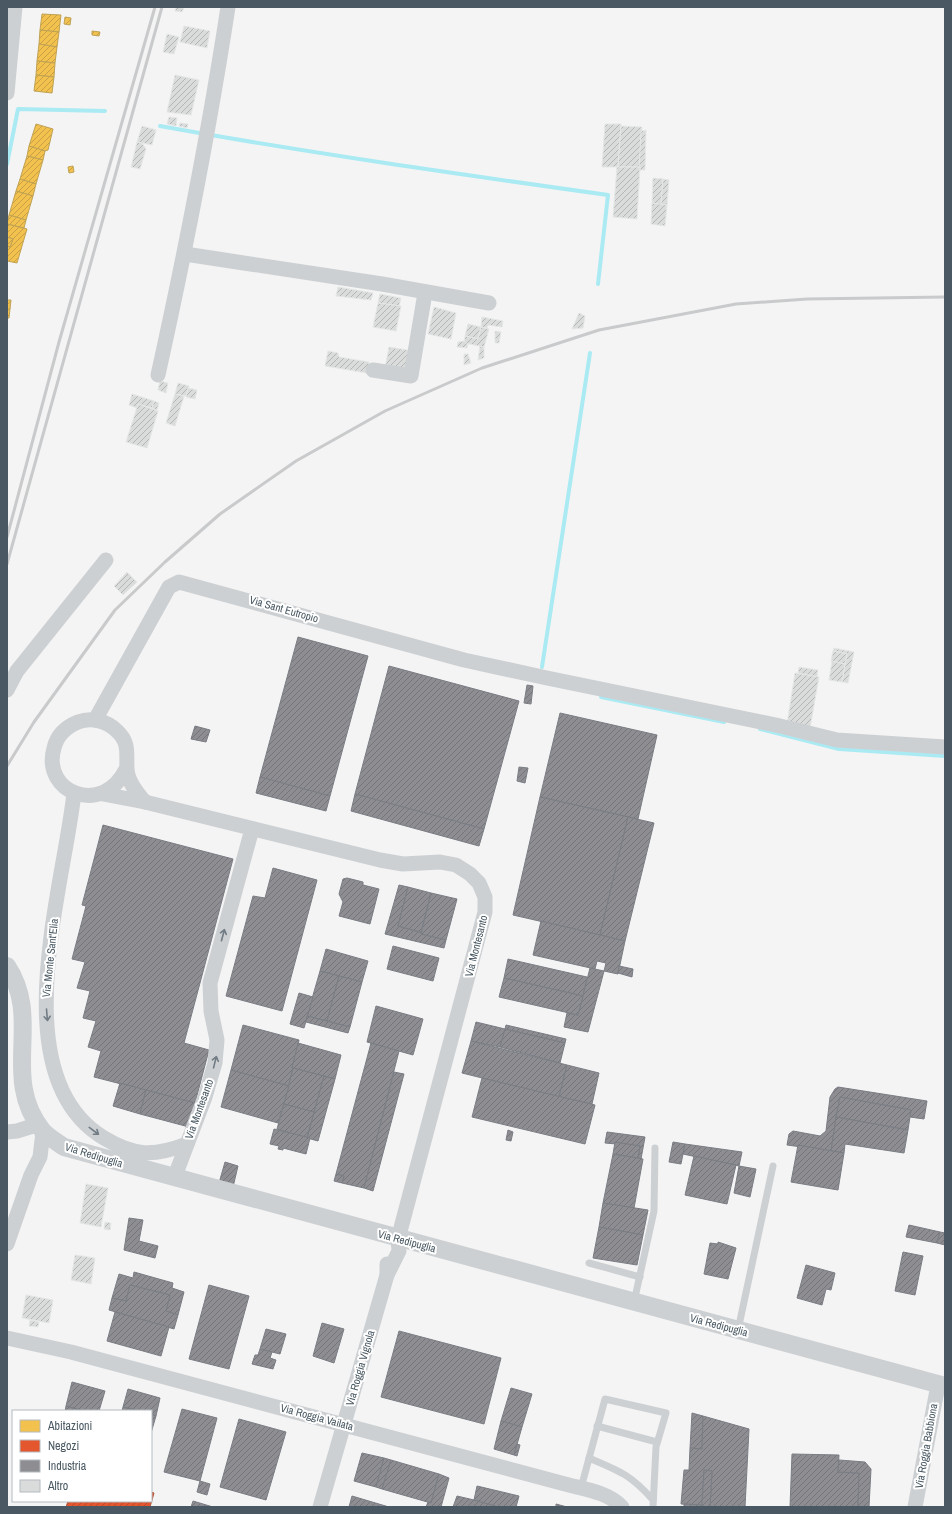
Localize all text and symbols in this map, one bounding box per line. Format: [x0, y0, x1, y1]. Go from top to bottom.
street label: Via Sant Eutropio [248, 592, 320, 626]
street label: Via Montesanto [462, 914, 490, 978]
street label: Via Monte Sant'Elia [39, 918, 61, 998]
one-way arrow [220, 929, 227, 942]
one-way arrow [43, 1008, 50, 1021]
one-way arrow [212, 1056, 219, 1069]
street label: Via Montesanto [182, 1077, 216, 1141]
one-way arrow [88, 1127, 99, 1135]
street label: Via Redipuglia [63, 1140, 125, 1170]
street label: Via Redipuglia [376, 1227, 438, 1255]
street label: Via Redipuglia [688, 1311, 750, 1339]
street label: Via Roggia Vignola [343, 1329, 377, 1407]
street label: Via Roggia Vailata [279, 1401, 355, 1433]
street label: Via Roggia Babbiona [912, 1402, 940, 1490]
legend [12, 1410, 152, 1502]
text: Abitazioni [47, 1418, 92, 1434]
text: Negozi [48, 1438, 79, 1454]
text: Industria [48, 1458, 87, 1474]
text: Altro [47, 1478, 68, 1494]

